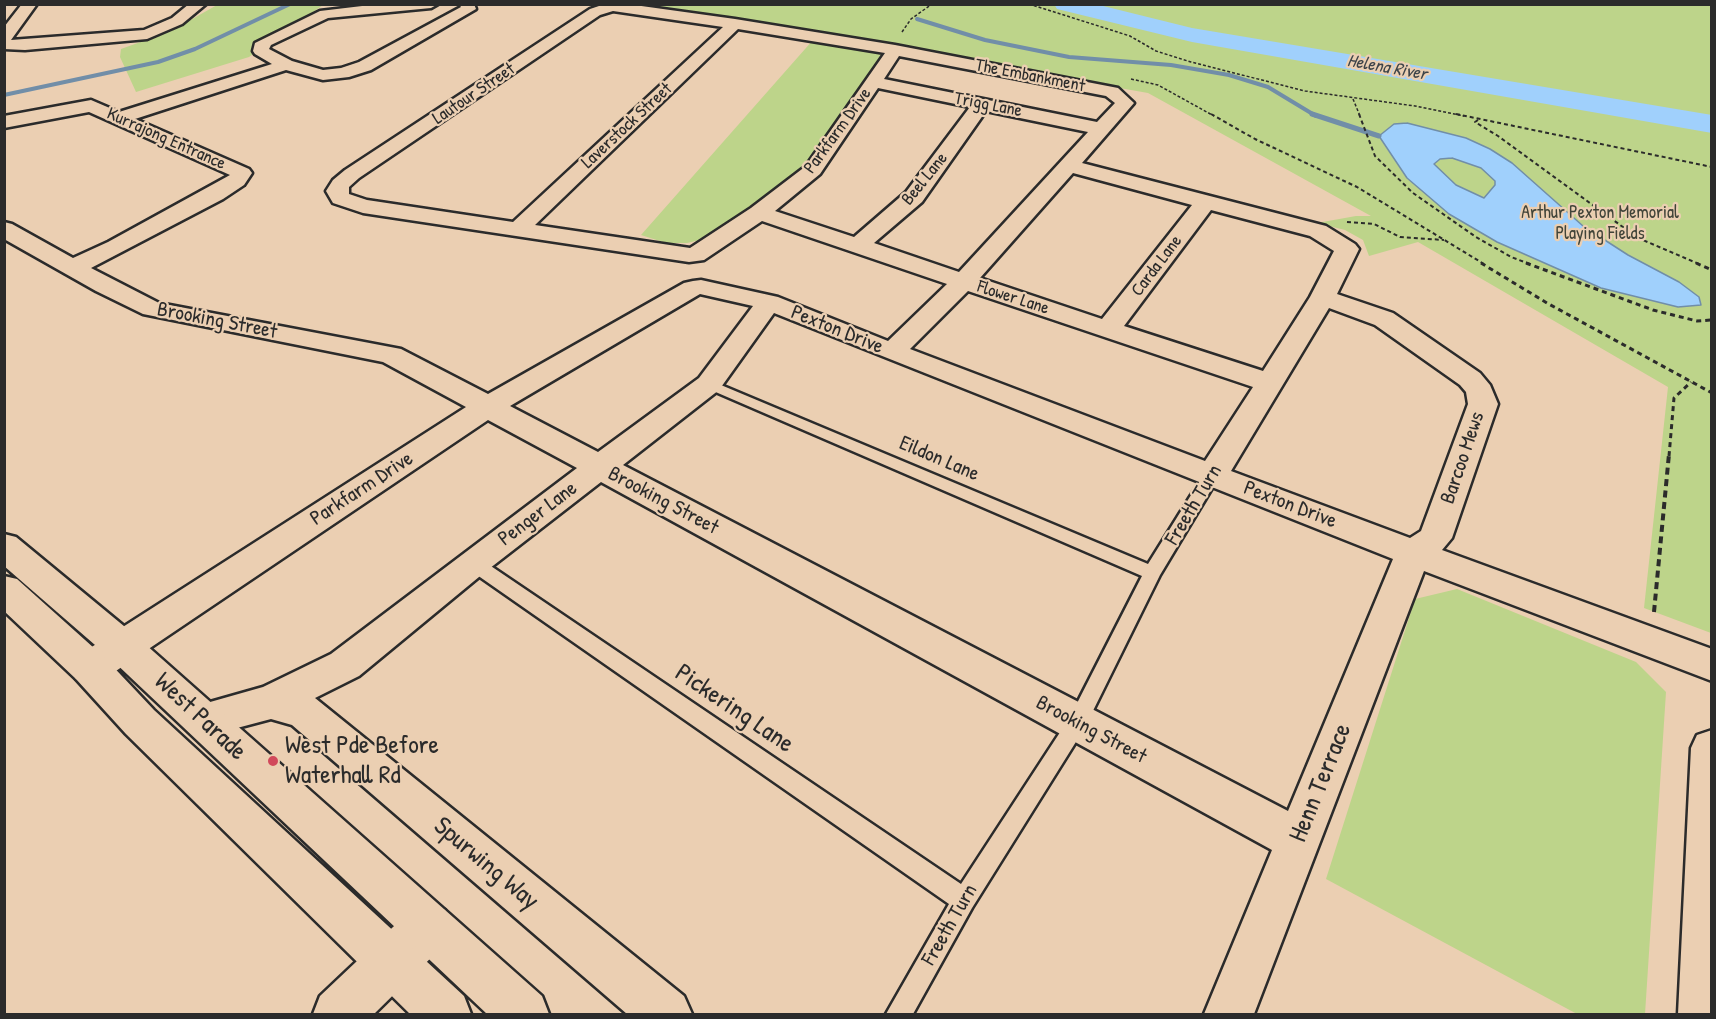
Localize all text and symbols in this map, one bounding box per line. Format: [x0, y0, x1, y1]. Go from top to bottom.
water label: Helena River [1346, 50, 1428, 86]
street label: The Embankment [973, 55, 1087, 97]
street label: Lautour Street [429, 59, 519, 129]
street label: Laverstock Street [577, 79, 677, 173]
street label: Parkfarm Drive [800, 84, 876, 178]
street label: Trigg Lane [952, 88, 1024, 122]
street label: Kurrajong Entrance [103, 103, 229, 175]
street label: Beel Lane [897, 148, 953, 210]
park label: Arthur Pexton Memorial Playing Fields [1521, 202, 1679, 244]
street label: Carda Lane [1127, 231, 1187, 301]
street label: Flower Lane [974, 276, 1052, 320]
street label: Brooking Street [155, 297, 279, 345]
street label: Pexton Drive [787, 300, 887, 360]
street label: Barcoo Mews [1436, 409, 1490, 507]
street label: Eildon Lane [895, 431, 983, 487]
street label: Parkfarm Drive [306, 446, 418, 532]
street label: Freeth Turn [1160, 460, 1228, 550]
street label: Brooking Street [603, 461, 723, 541]
street label: Penger Lane [493, 476, 583, 552]
street label: Pexton Drive [1240, 476, 1340, 534]
street label: Pickering Lane [669, 658, 799, 760]
street label: West Parade [147, 666, 253, 768]
street label: Brooking Street [1031, 690, 1151, 770]
street label: Henn Terrace [1283, 719, 1359, 847]
place label: West Pde Before Waterhall Rd [285, 730, 439, 792]
marker: West Pde Before Waterhall Rd [266, 754, 280, 768]
street label: Spurwing Way [427, 811, 545, 917]
street label: Freeth Turn [917, 880, 983, 970]

